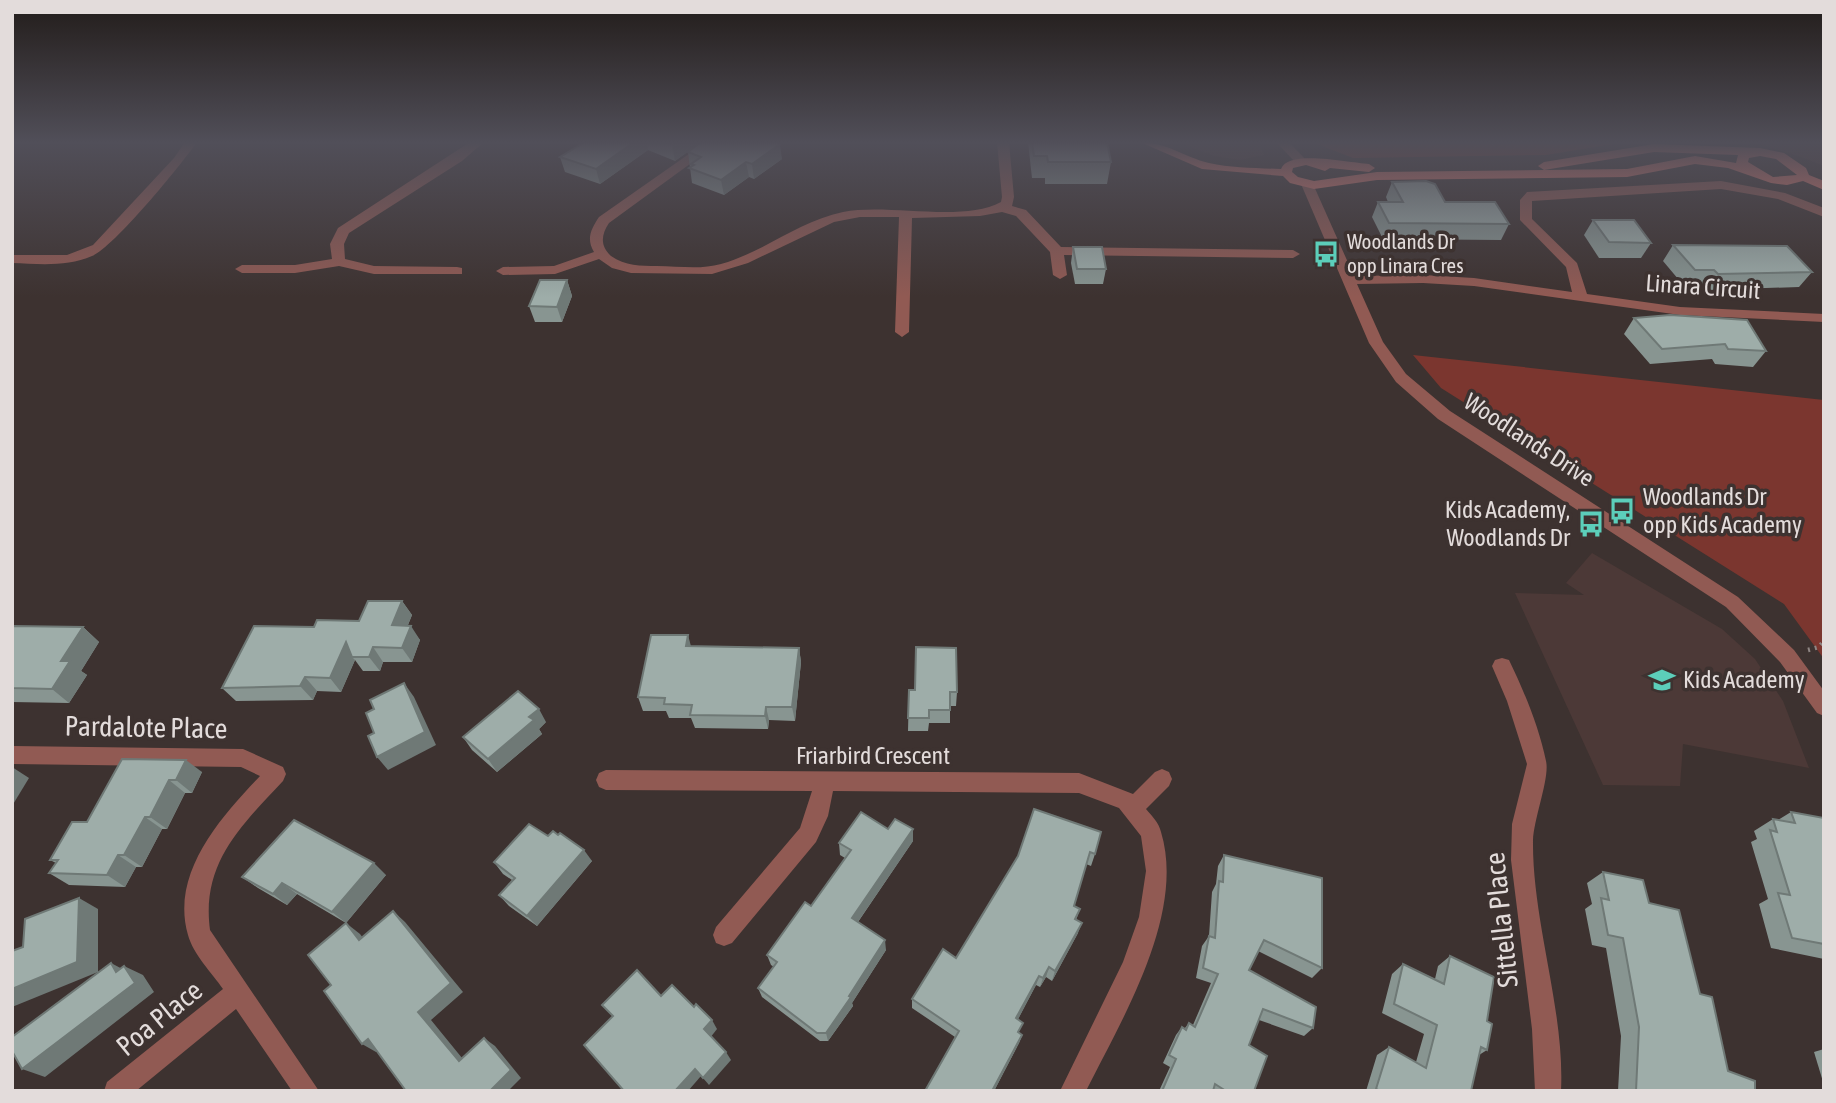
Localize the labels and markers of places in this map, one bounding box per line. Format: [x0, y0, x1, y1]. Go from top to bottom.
place label: Woodlands Dr opp Linara Cres [1347, 229, 1464, 277]
bus stop icon: Woodlands Dr opp Linara Cres [1311, 239, 1341, 269]
place label: Woodlands Dr opp Kids Academy [1643, 483, 1802, 538]
place label: Kids Academy, Woodlands Dr [1445, 496, 1571, 551]
bus stop icon: Woodlands Dr opp Kids Academy [1607, 496, 1637, 526]
bus stop icon: Kids Academy, Woodlands Dr [1576, 509, 1606, 539]
school or university icon: Kids Academy [1647, 665, 1677, 695]
place label: Kids Academy [1683, 666, 1805, 693]

